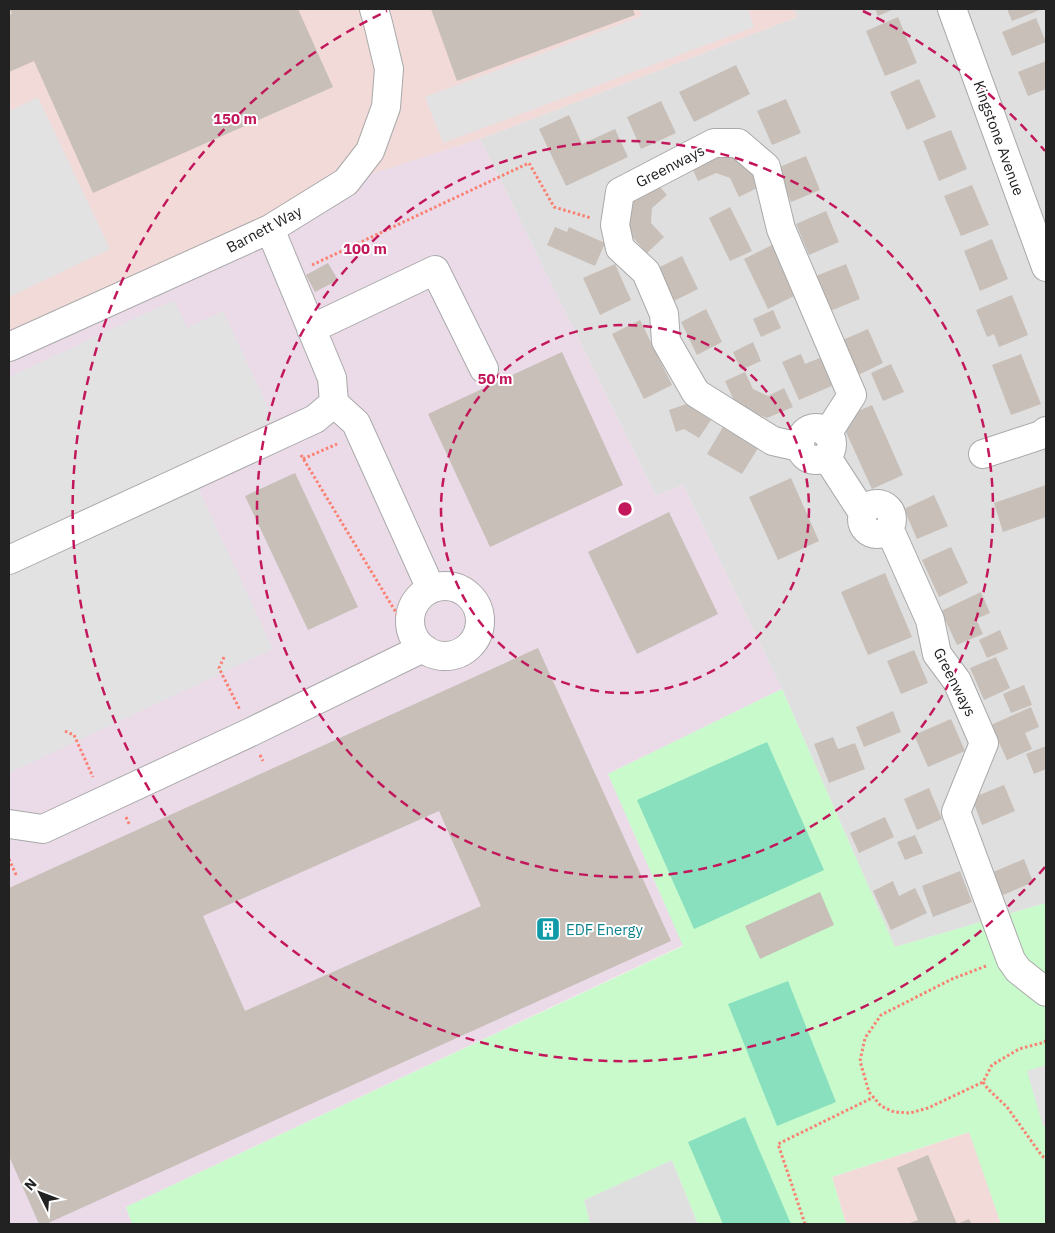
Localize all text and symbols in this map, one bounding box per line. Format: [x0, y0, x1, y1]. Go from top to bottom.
street label: Kingstone Avenue [969, 78, 1029, 198]
text: 150 m [213, 109, 257, 128]
street label: Greenways [632, 141, 708, 191]
street label: Barnett Way [223, 201, 305, 257]
text: 100 m [343, 239, 387, 258]
text: 50 m [478, 369, 512, 388]
centre of rings [616, 500, 634, 518]
street label: Greenways [930, 644, 980, 720]
building icon: EDF Energy [535, 916, 561, 942]
place label: EDF Energy [566, 920, 643, 939]
north arrow [15, 1168, 65, 1218]
text: N [20, 1175, 40, 1194]

